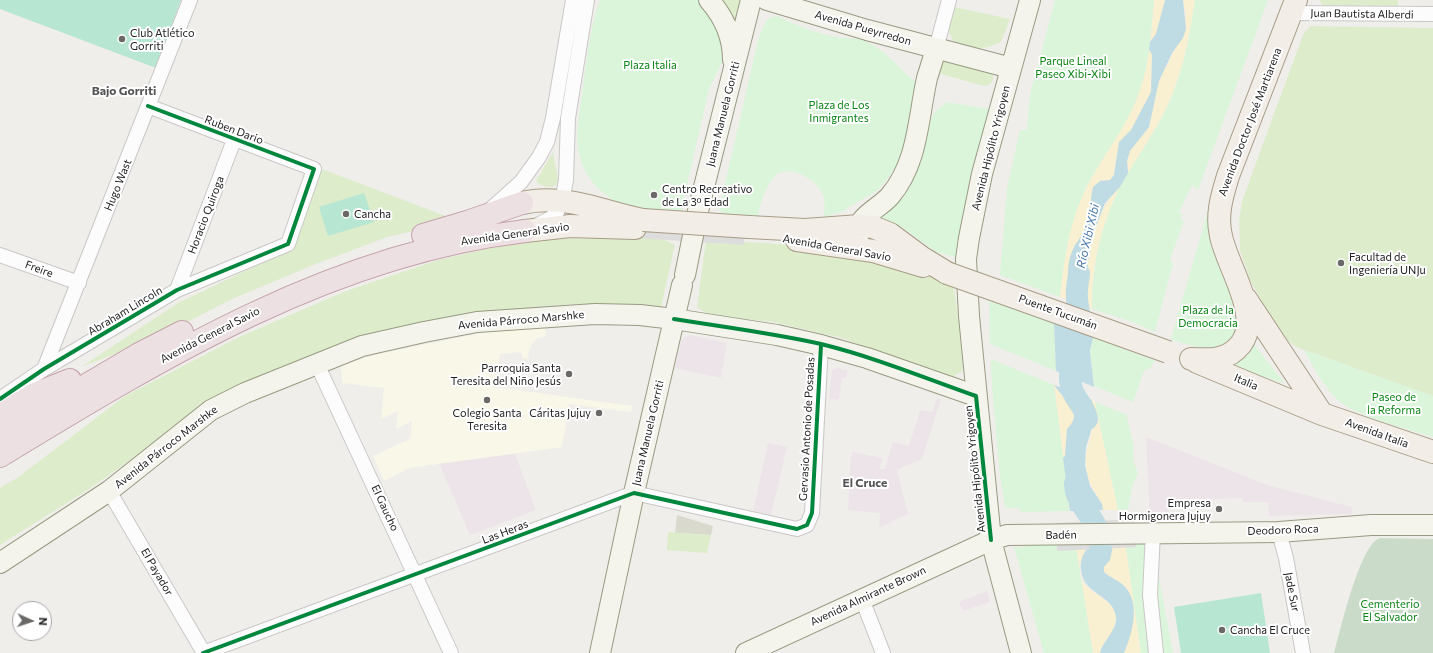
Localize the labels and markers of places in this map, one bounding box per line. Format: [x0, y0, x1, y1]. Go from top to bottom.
place label: Club Atlético Gorriti [130, 26, 195, 52]
marker: Club Atlético Gorriti [117, 34, 127, 44]
place label: Centro Recreativo de La 3º Edad [662, 182, 752, 208]
marker: Centro Recreativo de La 3º Edad [649, 190, 659, 200]
place label: Cancha [354, 207, 391, 221]
marker: Cancha [341, 209, 351, 219]
place label: Facultad de Ingeniería UNJu [1349, 250, 1426, 276]
marker: Facultad de Ingeniería UNJu [1336, 258, 1346, 268]
place label: Parroquia Santa Teresita del Niño Jesús [450, 361, 561, 387]
marker: Parroquia Santa Teresita del Niño Jesús [564, 369, 574, 379]
marker: Colegio Santa Teresita [482, 395, 492, 405]
place label: Colegio Santa Teresita [453, 406, 521, 432]
place label: Cáritas Jujuy [529, 406, 591, 420]
marker: Cáritas Jujuy [594, 408, 604, 418]
place label: Empresa Hormigonera Jujuy [1119, 496, 1211, 522]
marker: Empresa Hormigonera Jujuy [1214, 504, 1224, 514]
place label: Cancha El Cruce [1230, 623, 1310, 637]
marker: Cancha El Cruce [1217, 625, 1227, 635]

